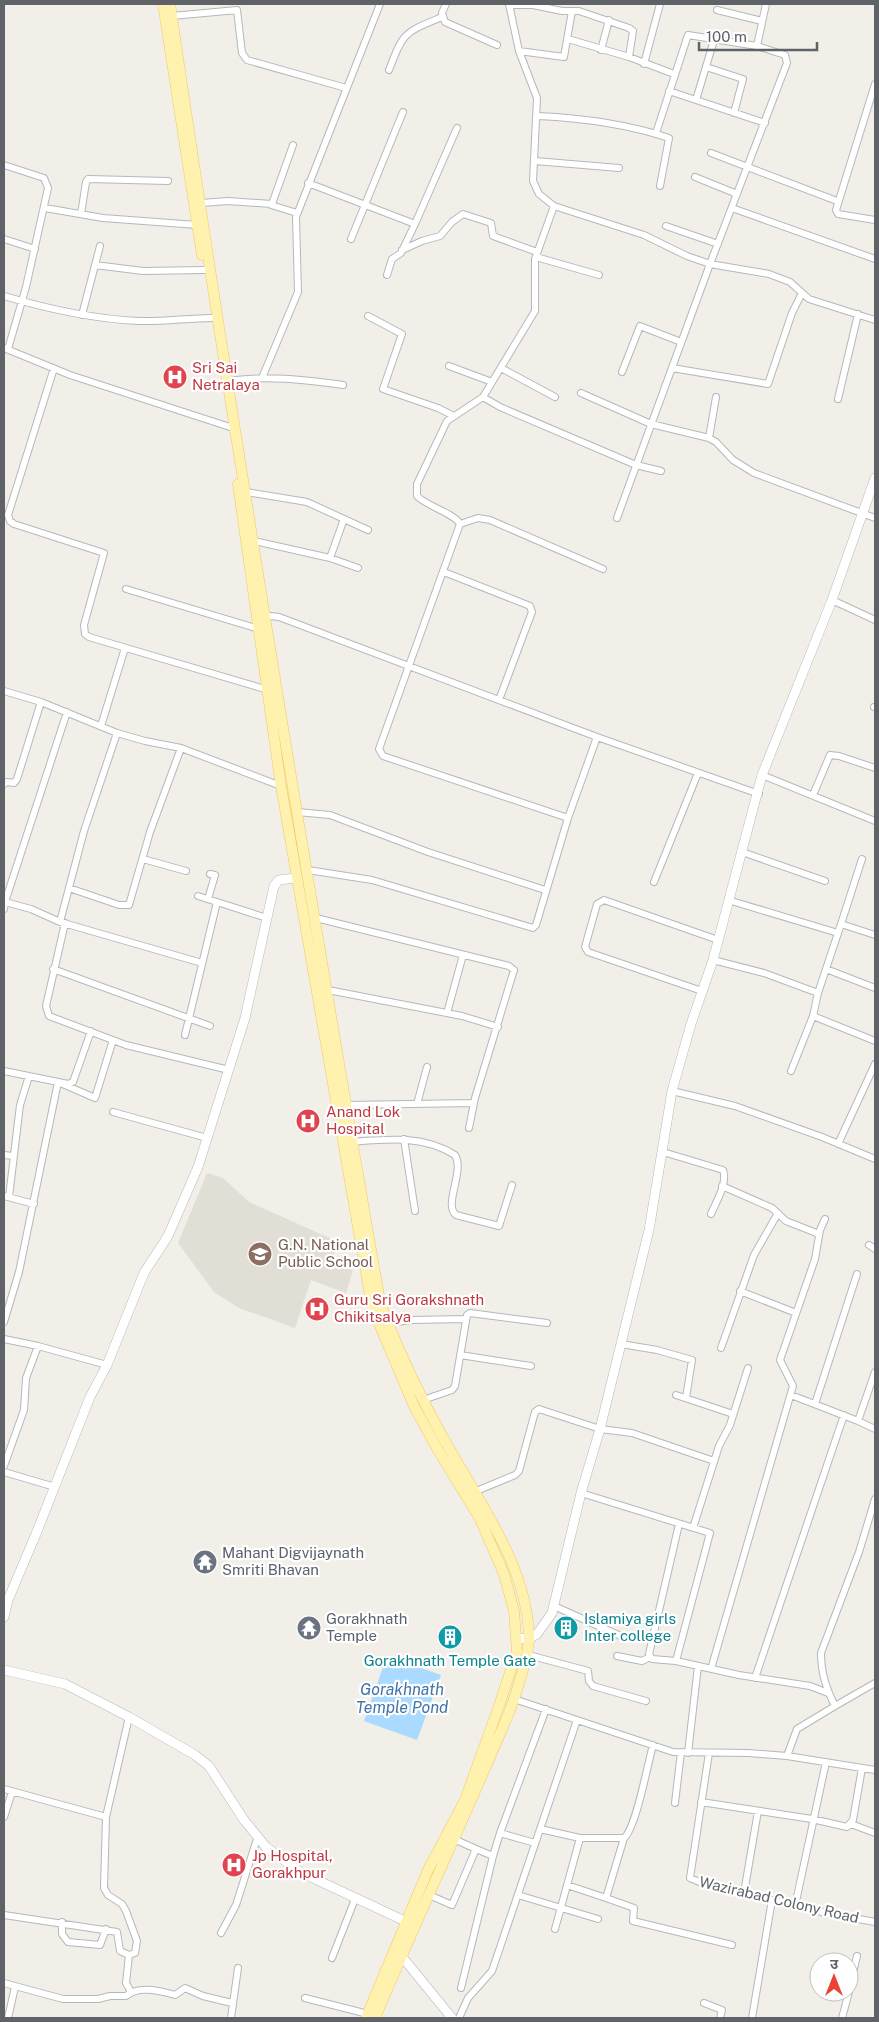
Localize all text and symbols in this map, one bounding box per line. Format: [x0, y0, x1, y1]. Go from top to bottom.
scale bar [699, 20, 816, 52]
text: 100 m [706, 28, 747, 45]
place label: Sri Sai Netralaya [192, 359, 260, 393]
hospital icon: Sri Sai Netralaya [162, 364, 188, 390]
place label: Anand Lok Hospital [326, 1103, 400, 1137]
hospital icon: Anand Lok Hospital [295, 1108, 321, 1134]
place label: G.N. National Public School [278, 1236, 373, 1270]
school or university icon: G.N. National Public School [247, 1241, 273, 1267]
place label: Guru Sri Gorakshnath Chikitsalya [334, 1291, 484, 1325]
hospital icon: Guru Sri Gorakshnath Chikitsalya [304, 1296, 330, 1322]
place label: Mahant Digvijaynath Smriti Bhavan [222, 1544, 364, 1578]
temple icon: Mahant Digvijaynath Smriti Bhavan [192, 1549, 218, 1575]
place label: Gorakhnath Temple [326, 1610, 408, 1644]
place label: Islamiya girls Inter college [584, 1610, 676, 1644]
temple icon: Gorakhnath Temple [296, 1615, 322, 1641]
building icon: Islamiya girls Inter college [553, 1615, 579, 1641]
building icon: Gorakhnath Temple Gate [437, 1624, 463, 1650]
place label: Gorakhnath Temple Gate [364, 1652, 536, 1669]
water label: Gorakhnath Temple Pond [356, 1680, 449, 1717]
place label: Jp Hospital, Gorakhpur [252, 1847, 333, 1881]
hospital icon: Jp Hospital, Gorakhpur [221, 1852, 247, 1878]
street label: Wazirabad Colony Road [698, 1873, 861, 1926]
north arrow [809, 1952, 859, 2002]
text: उ [830, 1956, 839, 1972]

